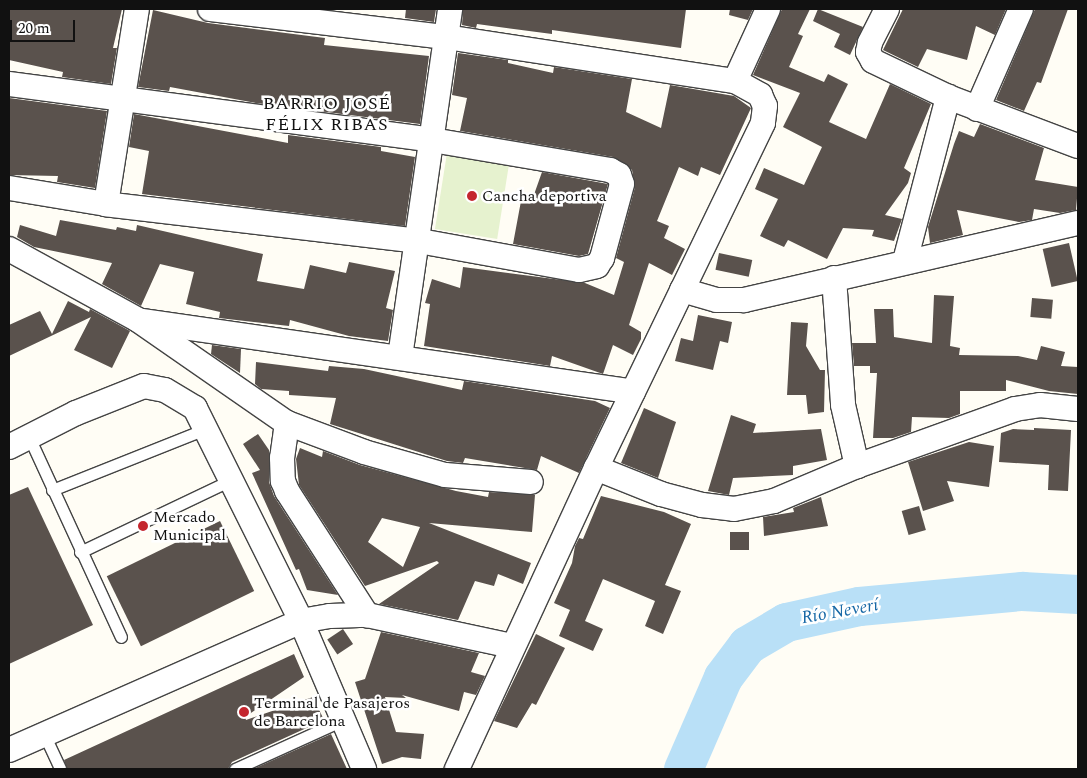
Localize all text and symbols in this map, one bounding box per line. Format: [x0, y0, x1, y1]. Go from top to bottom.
scale bar [12, 10, 78, 42]
text: 20 m [18, 17, 50, 40]
district label: BARRIO JOSÉ FÉLIX RIBAS [261, 94, 393, 136]
place label: Cancha deportiva [482, 186, 606, 206]
marker: Cancha deportiva [466, 190, 478, 202]
place label: Mercado Municipal [153, 507, 226, 545]
marker: Mercado Municipal [137, 520, 149, 532]
water label: Río Neverí [800, 595, 880, 629]
place label: Terminal de Pasajeros de Barcelona [254, 693, 410, 731]
marker: Terminal de Pasajeros de Barcelona [238, 706, 250, 718]

